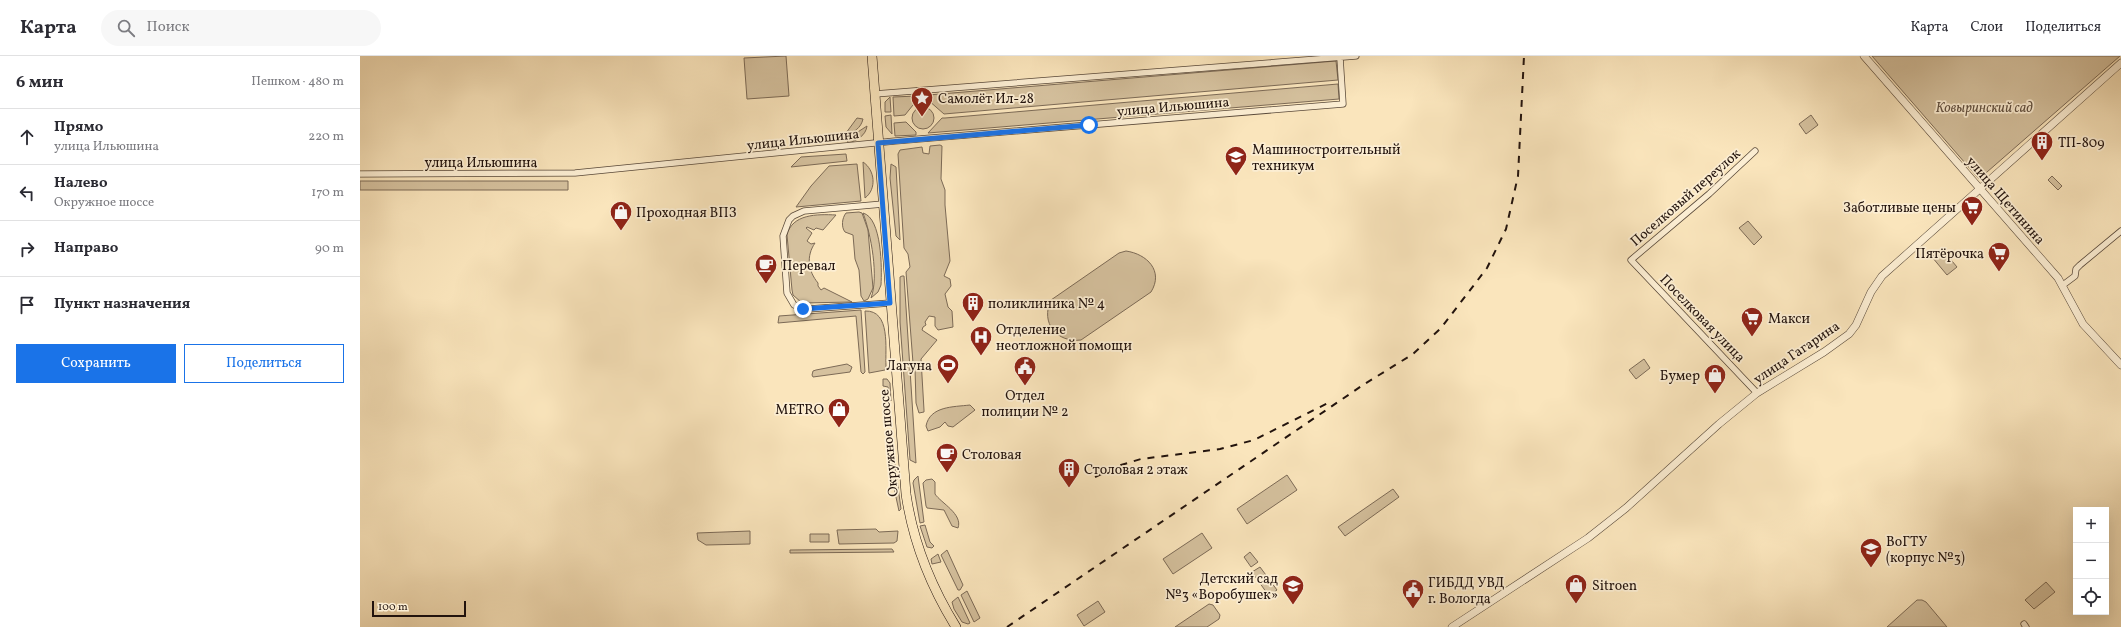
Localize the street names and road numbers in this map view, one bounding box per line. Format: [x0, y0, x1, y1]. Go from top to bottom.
street label: улица Ильюшина [1116, 93, 1230, 122]
street label: улица Ильюшина [746, 125, 860, 156]
street label: Поселковый переулок [1627, 145, 1746, 251]
street label: улица Щетинина [1961, 153, 2049, 249]
street label: улица Ильюшина [425, 154, 538, 173]
street label: Поселковая улица [1655, 271, 1749, 367]
street label: улица Гагарина [1750, 317, 1844, 389]
street label: Окружное шоссе [875, 388, 904, 497]

